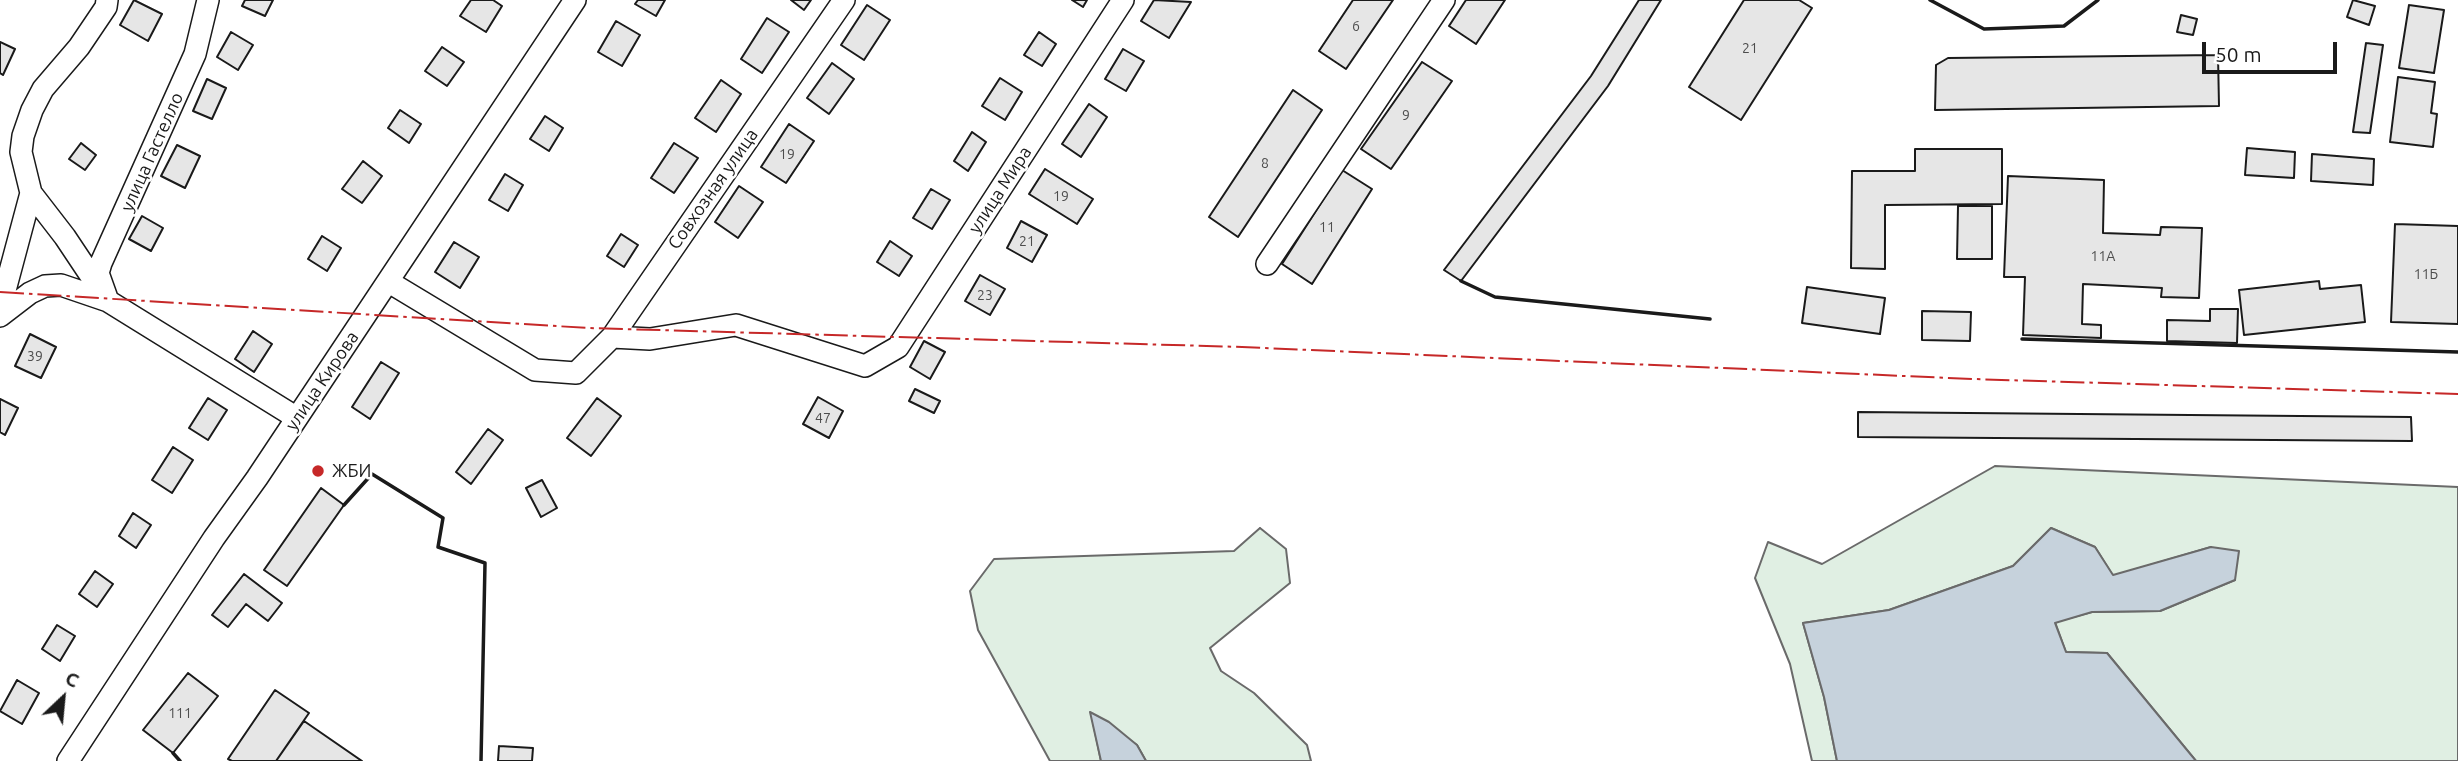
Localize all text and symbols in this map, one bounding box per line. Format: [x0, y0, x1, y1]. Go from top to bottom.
house number: 6 [1352, 18, 1360, 34]
scale bar [2206, 28, 2341, 72]
house number: 21 [1742, 40, 1758, 56]
text: 50 m [2215, 42, 2262, 66]
street label: улица Гастелло [116, 89, 188, 215]
house number: 9 [1402, 107, 1410, 123]
street label: Совхозная улица [663, 125, 763, 253]
street label: улица Мира [964, 142, 1036, 238]
house number: 19 [779, 146, 795, 162]
house number: 8 [1261, 155, 1269, 171]
house number: 19 [1053, 188, 1069, 204]
house number: 11 [1319, 219, 1335, 235]
house number: 21 [1019, 233, 1035, 249]
house number: 11А [2091, 248, 2115, 264]
house number: 11Б [2414, 266, 2438, 282]
house number: 23 [977, 287, 993, 303]
street label: улица Кирова [281, 327, 363, 435]
house number: 39 [27, 348, 43, 364]
house number: 47 [815, 410, 831, 426]
place label: ЖБИ [332, 460, 371, 482]
marker: ЖБИ [310, 463, 326, 479]
north arrow [28, 663, 98, 733]
text: С [62, 667, 82, 692]
house number: 111 [168, 705, 192, 721]

